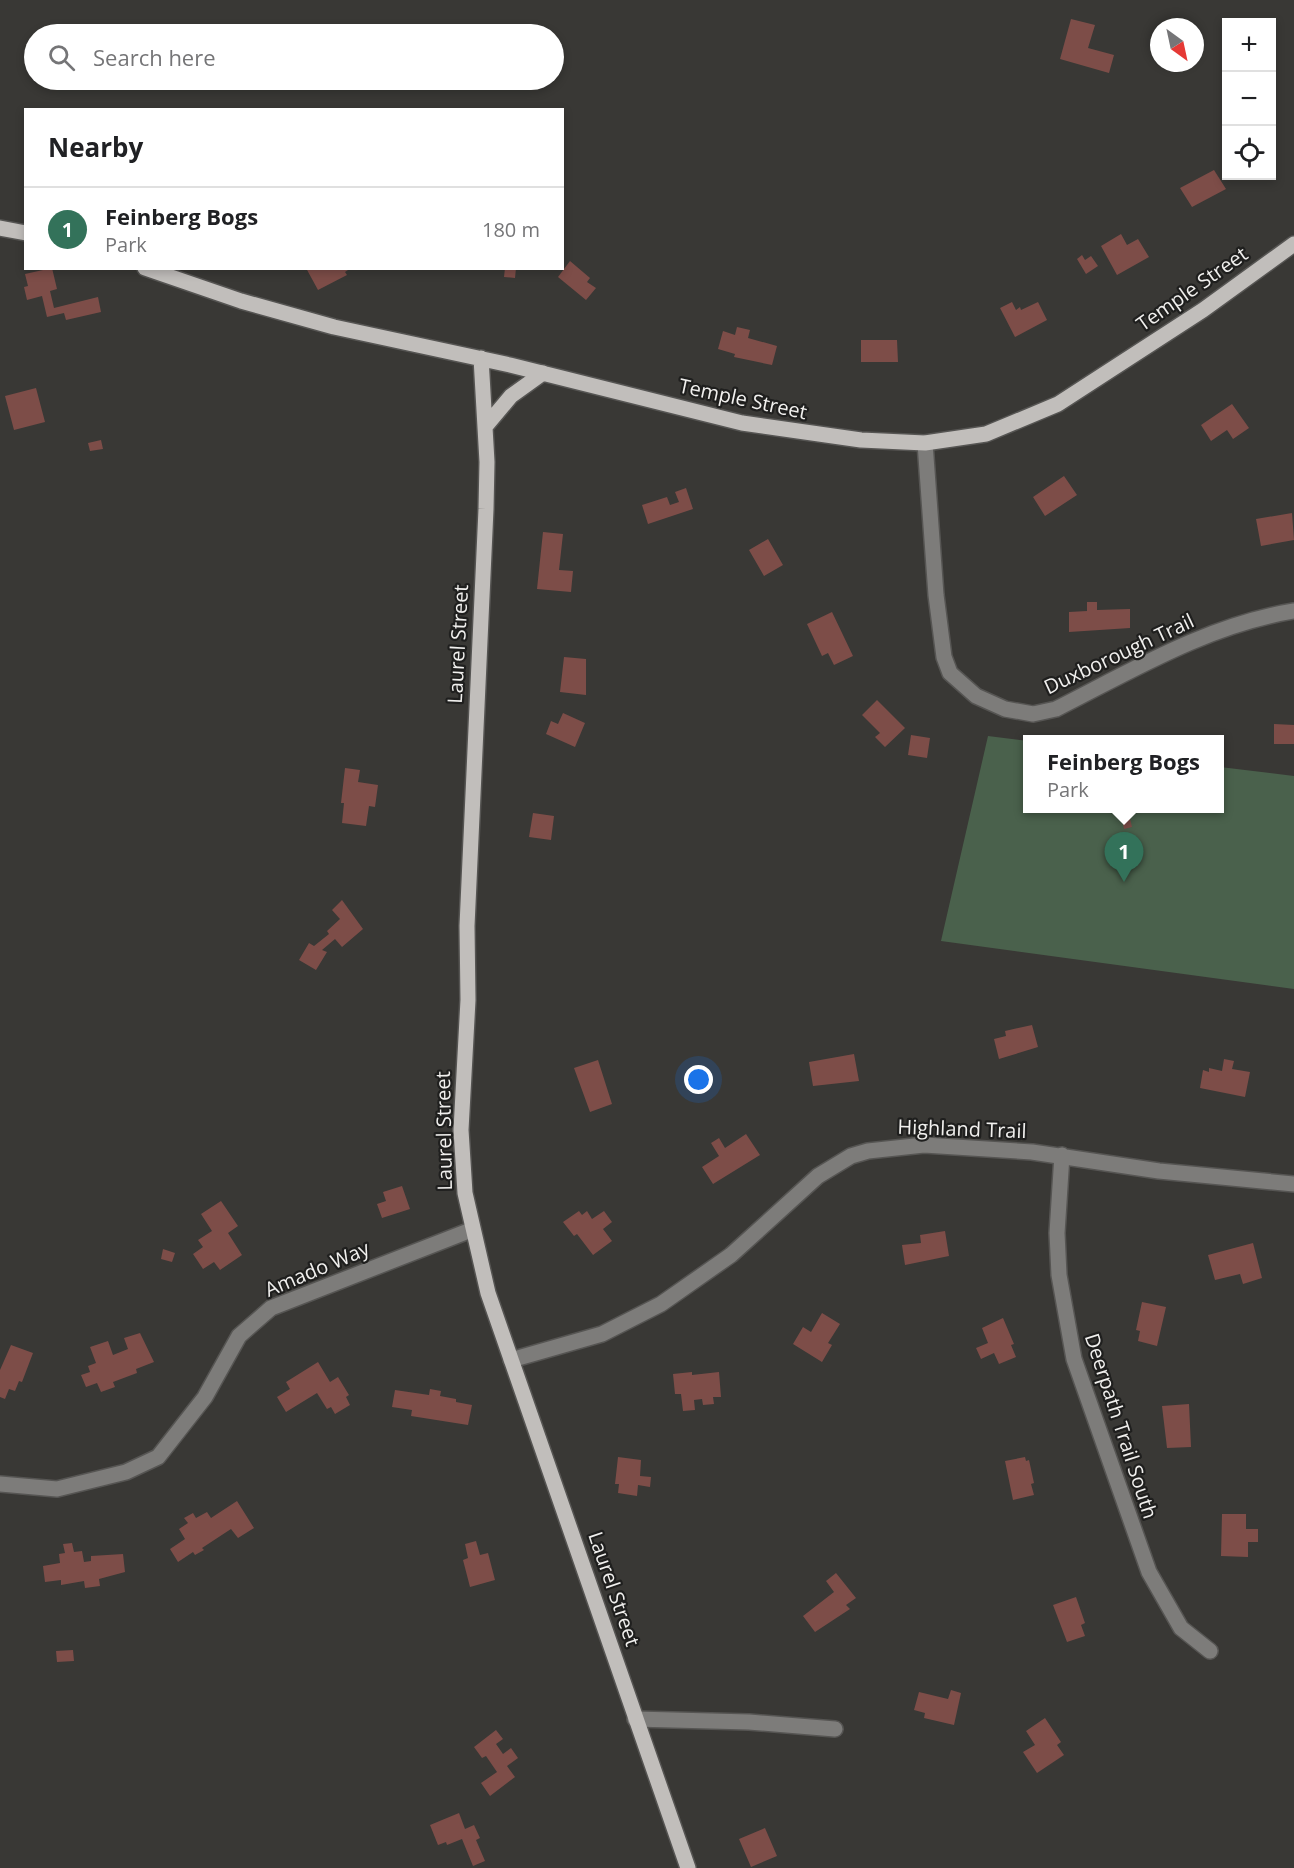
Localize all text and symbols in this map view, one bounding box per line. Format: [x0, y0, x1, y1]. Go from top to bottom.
north arrow [1150, 18, 1204, 72]
map controls [1222, 18, 1276, 180]
button: + [1222, 18, 1276, 72]
search box [24, 24, 564, 90]
icon: search [45, 41, 78, 74]
text: Search here [93, 42, 216, 72]
button: − [1222, 72, 1276, 126]
button: locate [1222, 126, 1276, 180]
text: Nearby [48, 129, 143, 165]
text: Feinberg Bogs [105, 201, 258, 231]
text: 1 [62, 216, 73, 243]
text: 180 m [482, 216, 540, 243]
text: Park [105, 231, 147, 258]
street label: Temple Street [1131, 240, 1253, 337]
street label: Temple Street [677, 372, 810, 425]
street label: Laurel Street [441, 584, 474, 704]
street label: Duxborough Trail [1039, 607, 1198, 700]
popup [1023, 735, 1224, 813]
text: Feinberg Bogs [1047, 746, 1200, 776]
text: Park [1047, 776, 1089, 803]
pin: 1 [1104, 832, 1144, 882]
your location [684, 1065, 713, 1094]
street label: Laurel Street [429, 1071, 458, 1191]
street label: Highland Trail [897, 1113, 1027, 1144]
street label: Amado Way [260, 1234, 374, 1303]
street label: Deerpath Trail South [1079, 1330, 1164, 1522]
street label: Laurel Street [582, 1528, 647, 1650]

